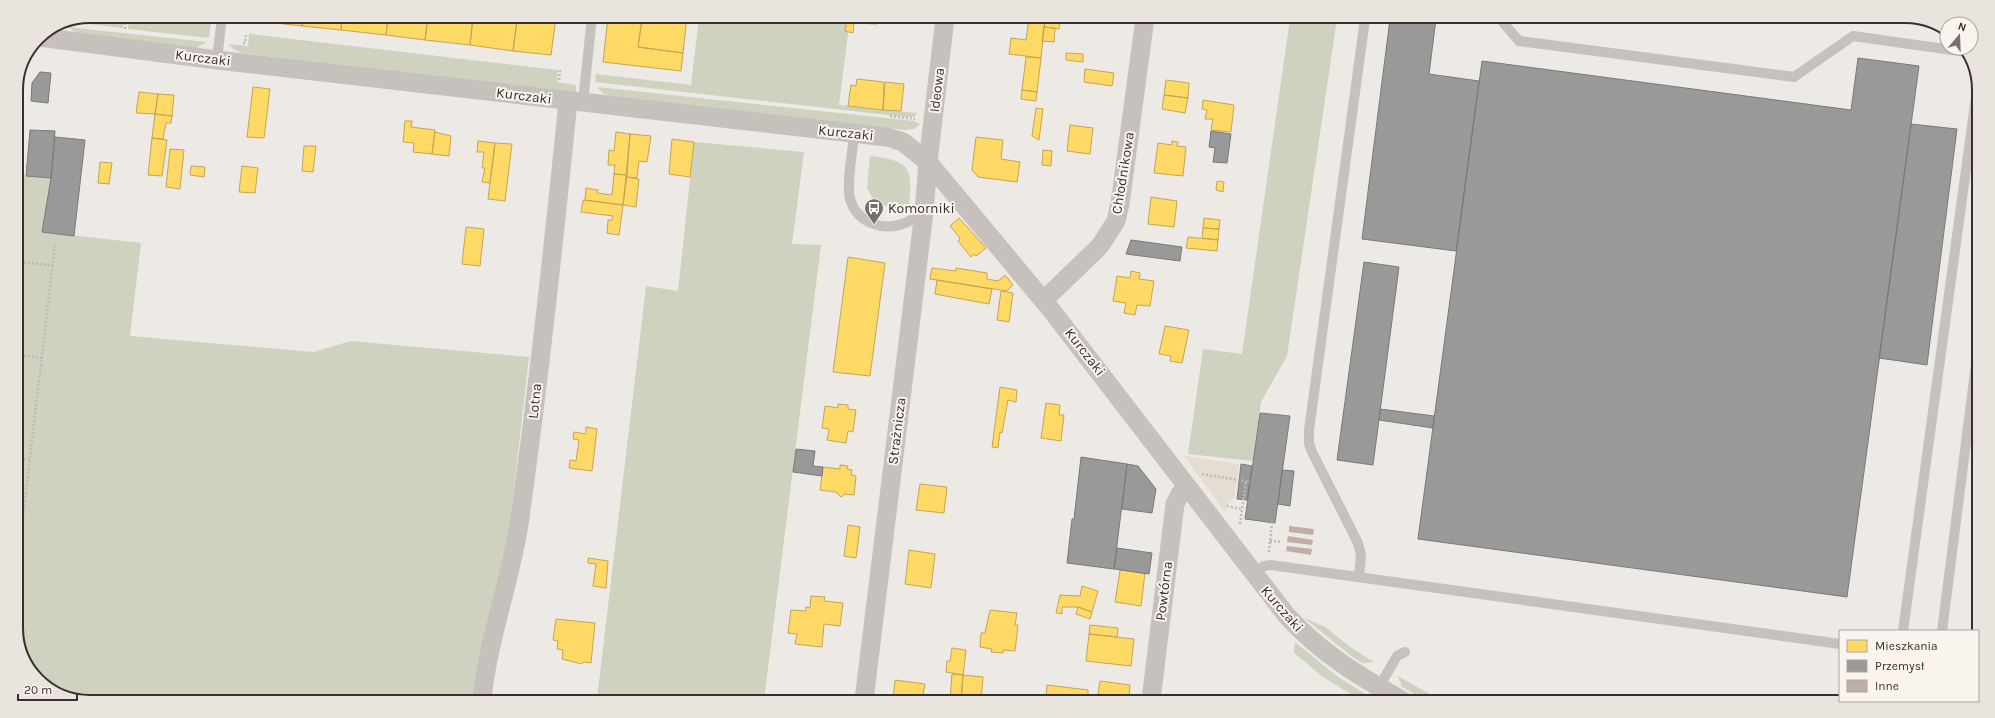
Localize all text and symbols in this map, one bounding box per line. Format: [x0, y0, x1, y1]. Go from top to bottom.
north arrow [1939, 16, 1979, 56]
text: N [1956, 20, 1968, 34]
street label: Kurczaki [174, 46, 232, 70]
street label: Ideowa [926, 67, 948, 113]
street label: Kurczaki [495, 84, 553, 108]
street label: Kurczaki [817, 122, 875, 144]
street label: Chłodnikowa [1108, 131, 1138, 215]
bus stop icon: Komorniki [863, 197, 885, 225]
place label: Komorniki [888, 200, 955, 217]
street label: Kurczaki [1061, 325, 1109, 379]
street label: Lotna [525, 382, 545, 420]
street label: Strażnicza [884, 397, 910, 465]
street label: Powtórna [1152, 560, 1176, 622]
street label: Kurczaki [1257, 582, 1307, 636]
legend [1839, 630, 1979, 702]
text: Mieszkania [1875, 639, 1938, 653]
text: Przemysł [1875, 659, 1925, 673]
scale bar [18, 676, 77, 702]
text: Inne [1875, 679, 1899, 693]
text: 20 m [24, 683, 52, 697]

